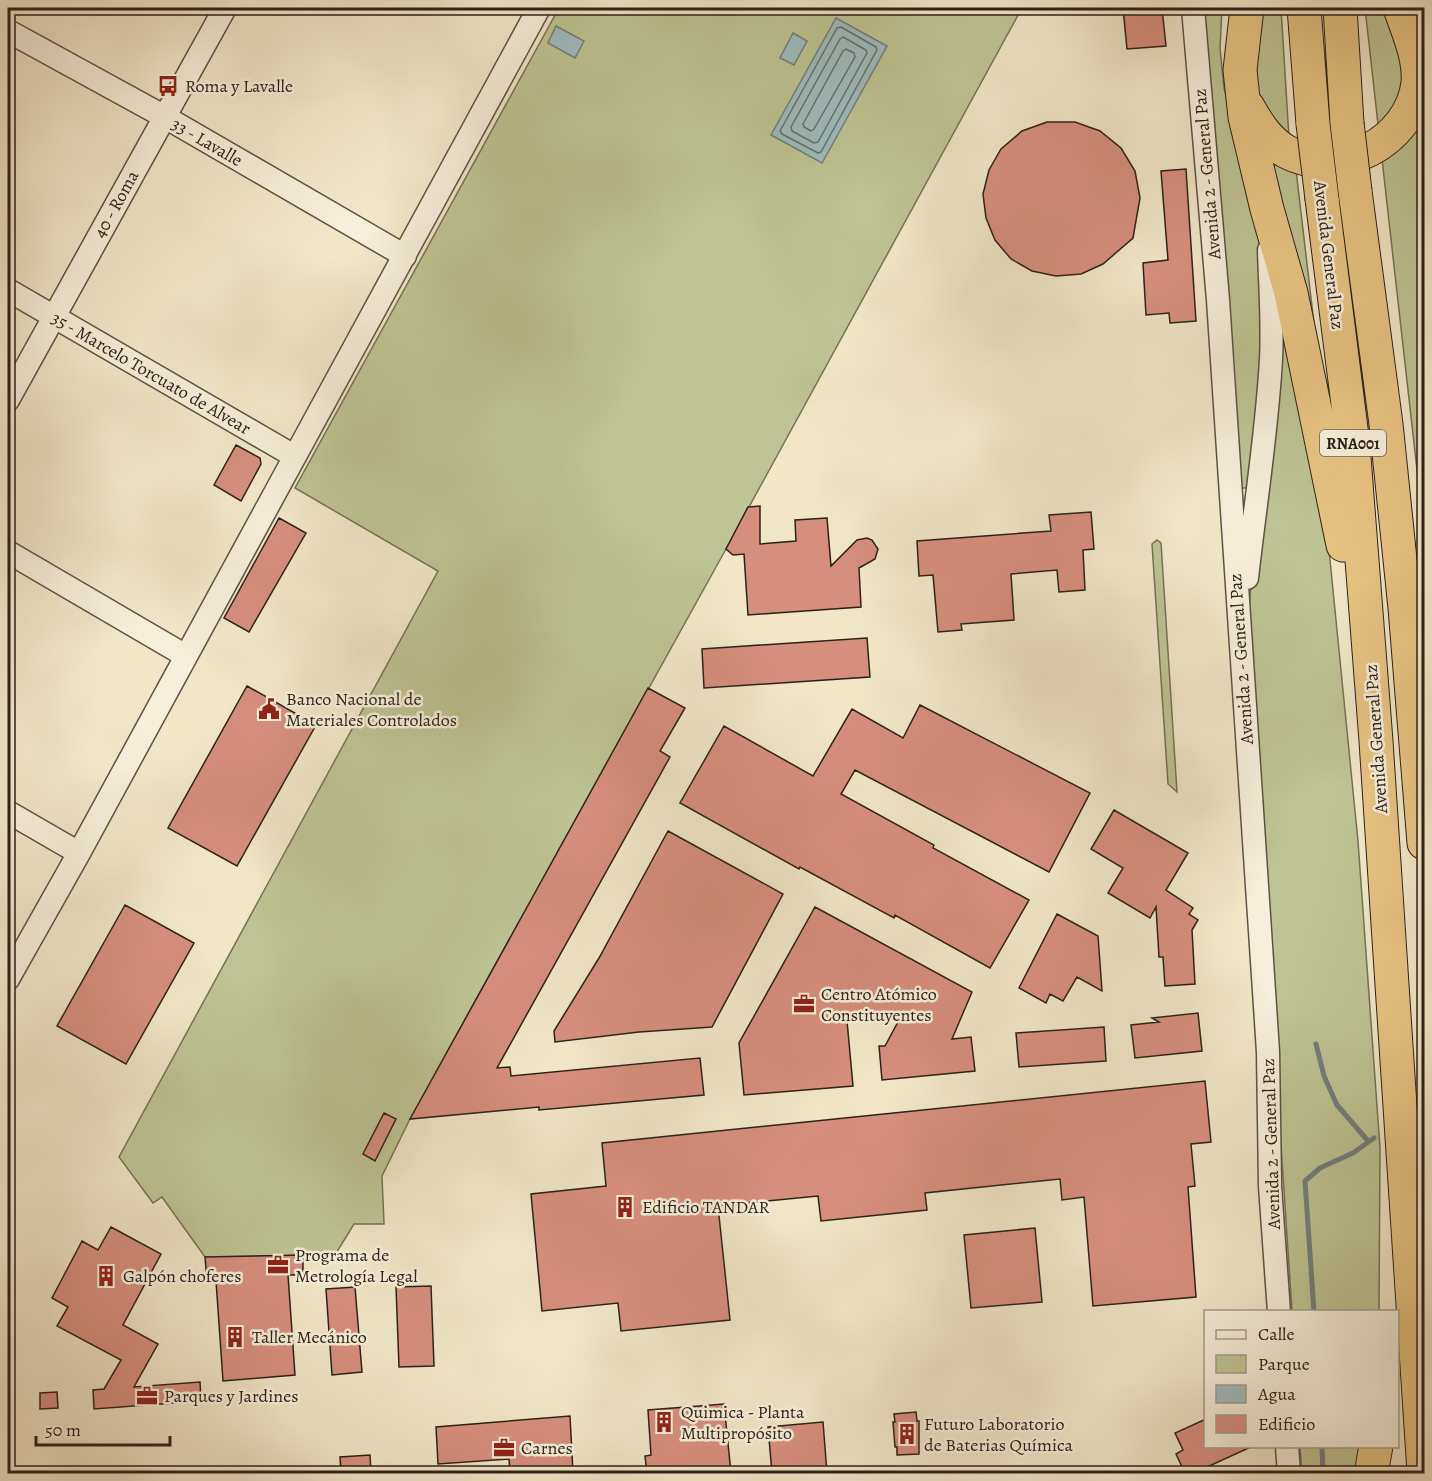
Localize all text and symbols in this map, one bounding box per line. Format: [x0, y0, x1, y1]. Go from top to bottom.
bus stop icon: Roma y Lavalle [156, 74, 180, 98]
place label: Roma y Lavalle [185, 74, 293, 98]
street label: Avenida 2 - General Paz [1188, 88, 1227, 261]
street label: 33 - Lavalle [167, 112, 247, 172]
street label: 40 - Roma [88, 165, 145, 242]
street label: Avenida General Paz [1308, 178, 1350, 331]
street label: 35 - Marcelo Torcuato de Alvear [47, 306, 255, 440]
road number: RNA001 [1320, 430, 1386, 456]
street label: Avenida 2 - General Paz [1223, 573, 1259, 746]
street label: Avenida General Paz [1359, 664, 1393, 815]
place label: Banco Nacional de Materiales Controlados [286, 687, 457, 732]
public building icon: Banco Nacional de Materiales Controlados [257, 697, 281, 721]
place label: Centro Atómico Constituyentes [821, 982, 937, 1027]
office icon: Centro Atómico Constituyentes [792, 992, 816, 1016]
street label: Avenida 2 - General Paz [1256, 1058, 1286, 1231]
building icon: Edificio TANDAR [613, 1195, 637, 1219]
place label: Edificio TANDAR [642, 1195, 770, 1219]
place label: Programa de Metrología Legal [295, 1243, 418, 1288]
office icon: Programa de Metrología Legal [266, 1253, 290, 1277]
building icon: Galpón choferes [94, 1264, 118, 1288]
place label: Galpón choferes [123, 1264, 241, 1288]
legend [1204, 1310, 1399, 1448]
text: Calle [1258, 1322, 1295, 1346]
building icon: Taller Mecánico [223, 1325, 247, 1349]
place label: Taller Mecánico [252, 1325, 367, 1349]
text: Parque [1258, 1352, 1310, 1376]
text: Agua [1257, 1382, 1296, 1406]
office icon: Parques y Jardines [135, 1384, 159, 1408]
place label: Parques y Jardines [164, 1384, 299, 1408]
place label: Quimica - Planta Multipropósito [681, 1400, 805, 1445]
scale bar [36, 1409, 170, 1447]
building icon: Quimica - Planta Multipropósito [652, 1410, 676, 1434]
place label: Futuro Laboratorio de Baterias Química [924, 1412, 1073, 1457]
text: Edificio [1258, 1412, 1315, 1436]
text: 50 m [45, 1418, 81, 1442]
building icon: Futuro Laboratorio de Baterias Química [895, 1422, 919, 1446]
office icon: Carnes [492, 1436, 516, 1460]
place label: Carnes [521, 1436, 573, 1460]

